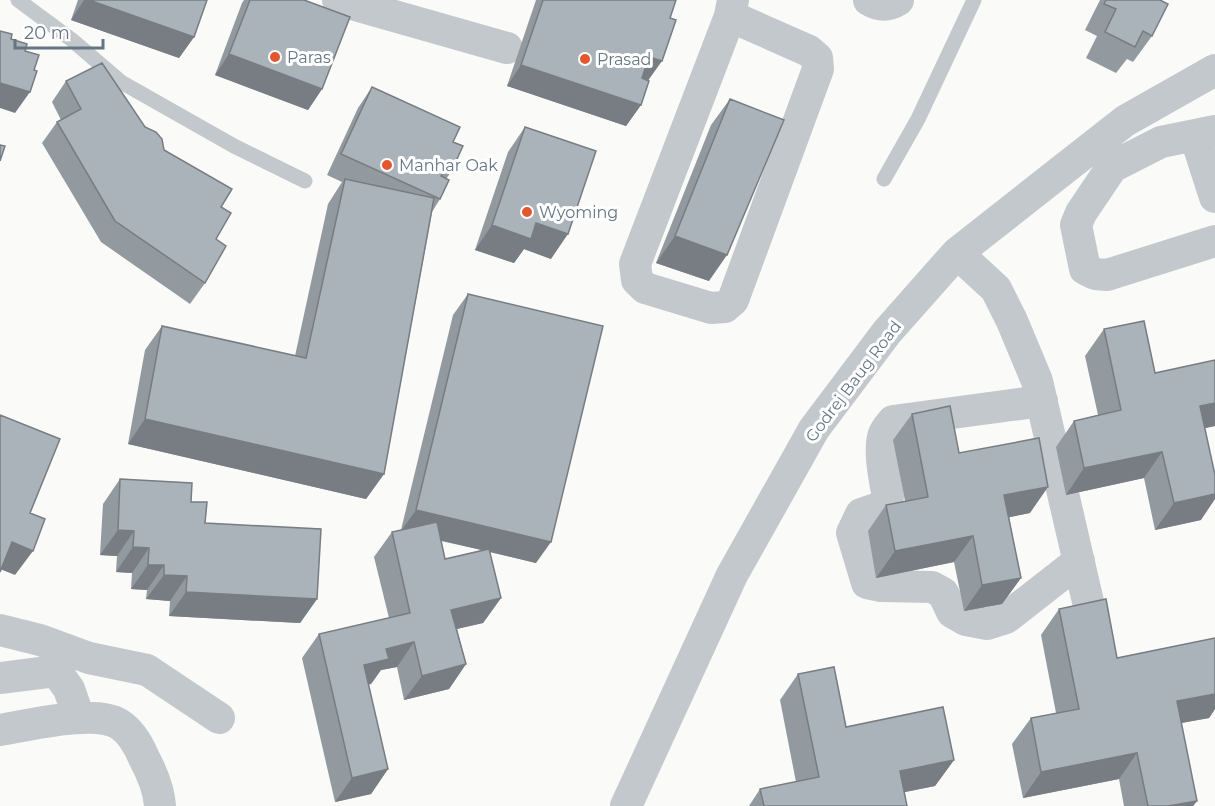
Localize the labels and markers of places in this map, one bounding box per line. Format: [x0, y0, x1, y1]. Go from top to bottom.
place label: Paras [287, 48, 331, 67]
marker: Paras [268, 50, 282, 64]
place label: Prasad [597, 50, 651, 69]
marker: Prasad [578, 52, 592, 66]
place label: Manhar Oak [399, 156, 498, 175]
marker: Manhar Oak [380, 158, 394, 172]
place label: Wyoming [539, 203, 618, 222]
marker: Wyoming [520, 205, 534, 219]

